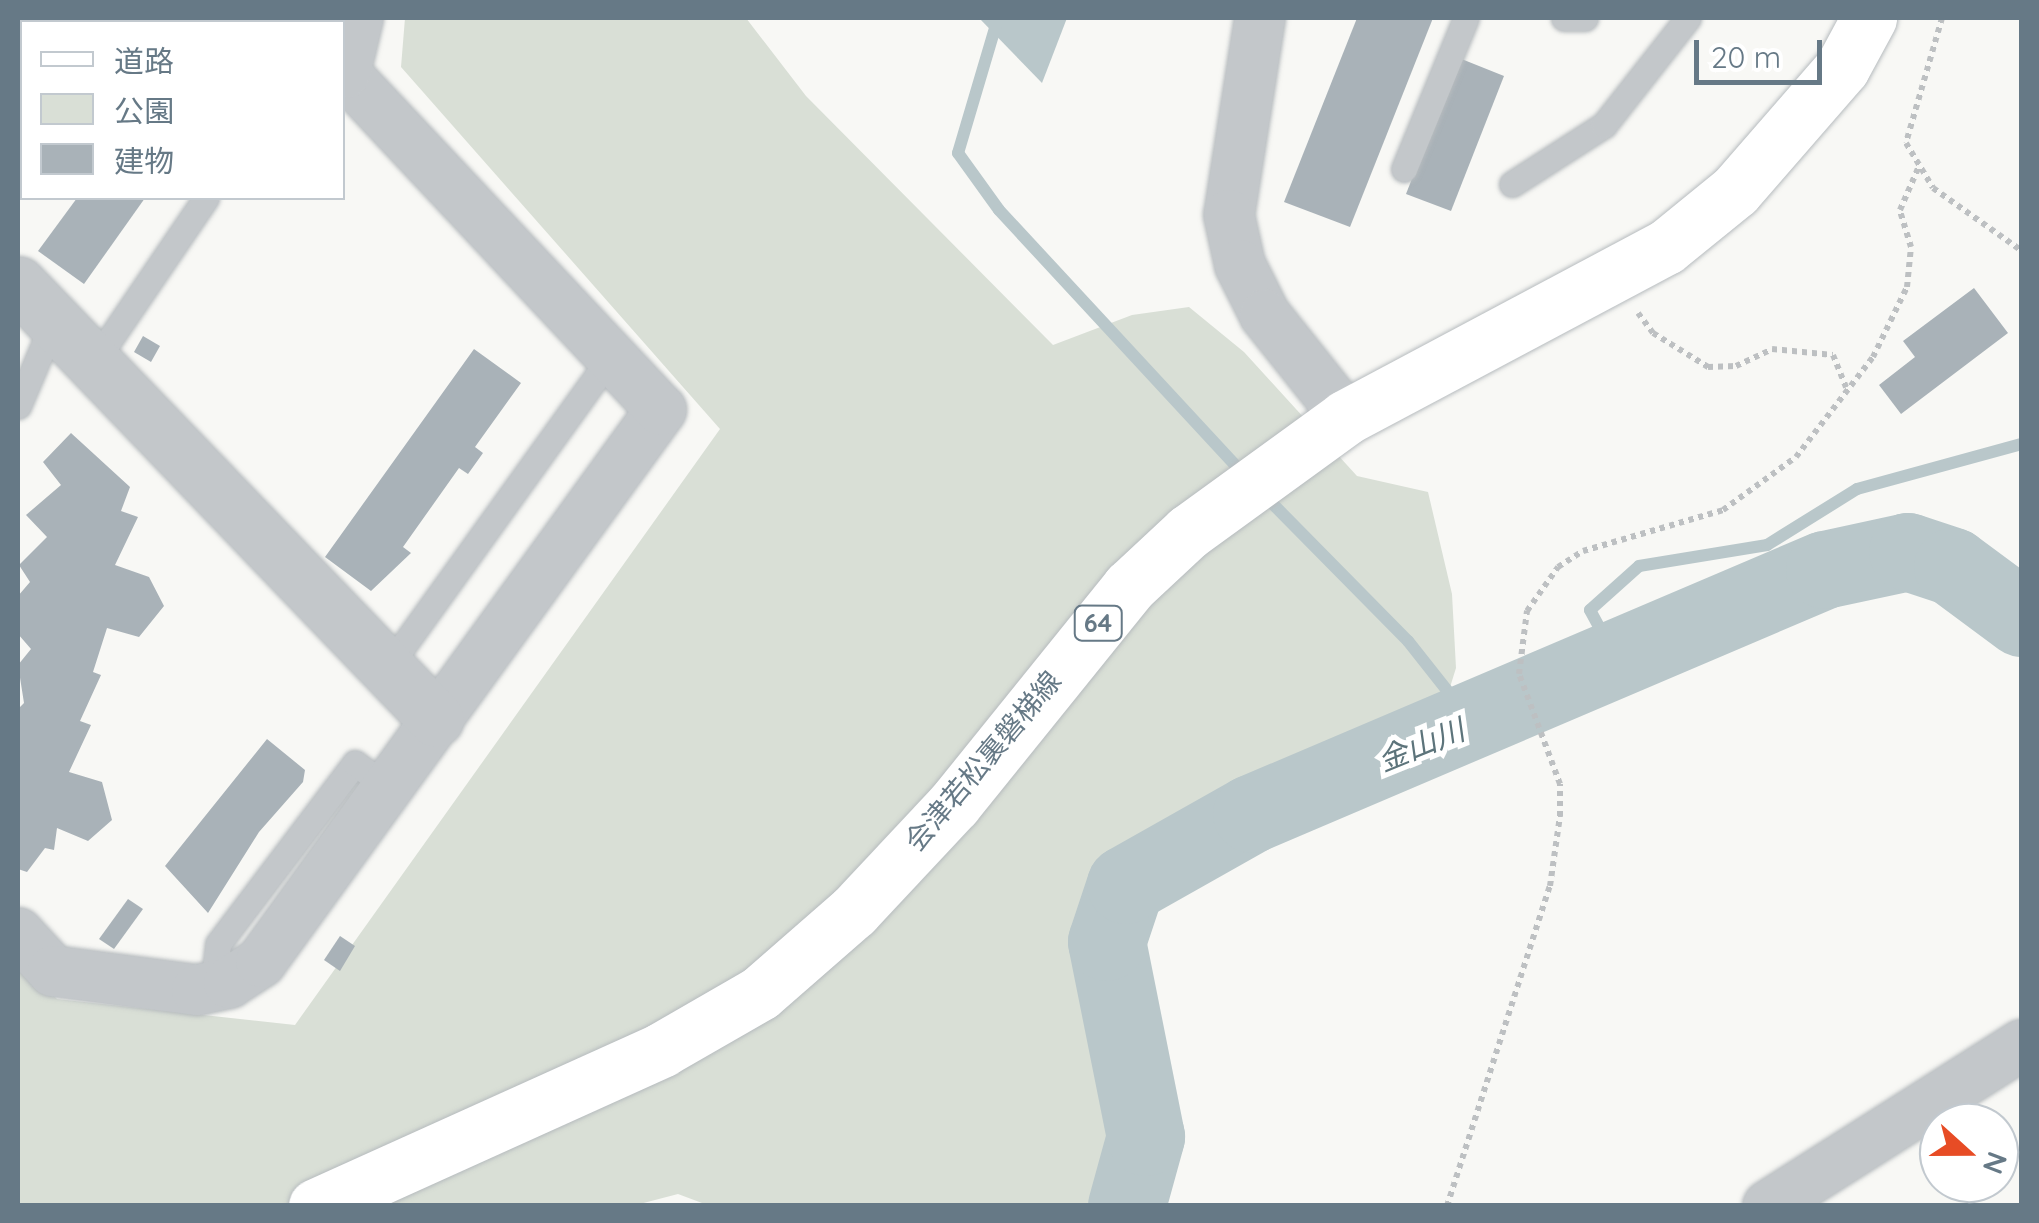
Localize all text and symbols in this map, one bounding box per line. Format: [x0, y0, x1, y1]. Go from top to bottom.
legend [20, 20, 345, 200]
scale bar [1699, 20, 1826, 82]
text: 20 m [1711, 38, 1781, 76]
text: 道路 [114, 42, 174, 80]
text: 公園 [114, 92, 174, 130]
text: 建物 [114, 142, 174, 180]
road number: 64 [1073, 603, 1123, 643]
street label: 会津若松裏磐梯線 [898, 664, 1068, 858]
water label: 金山川 [1373, 711, 1469, 779]
north arrow [1919, 1103, 2019, 1203]
text: N [1976, 1147, 2016, 1179]

